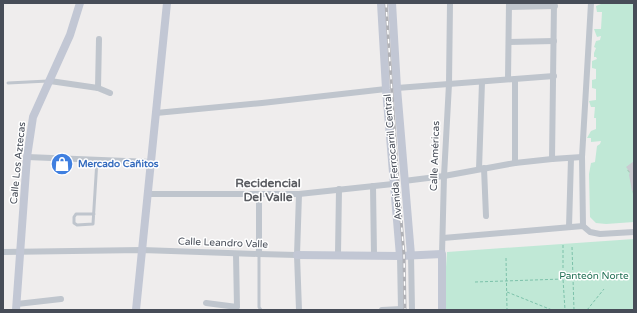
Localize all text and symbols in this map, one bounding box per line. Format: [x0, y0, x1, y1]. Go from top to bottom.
street label: Avenida Ferrocarril Central [382, 94, 404, 220]
street label: Calle Los Aztecas [8, 121, 28, 205]
street label: Calle Américas [428, 121, 442, 191]
shop icon: Mercado Cañitos [49, 151, 75, 177]
place label: Mercado Cañitos [78, 158, 159, 170]
district label: Recidencial Del Valle [235, 176, 301, 204]
street label: Calle Leandro Valle [178, 235, 269, 251]
park label: Panteón Norte [559, 270, 629, 282]

